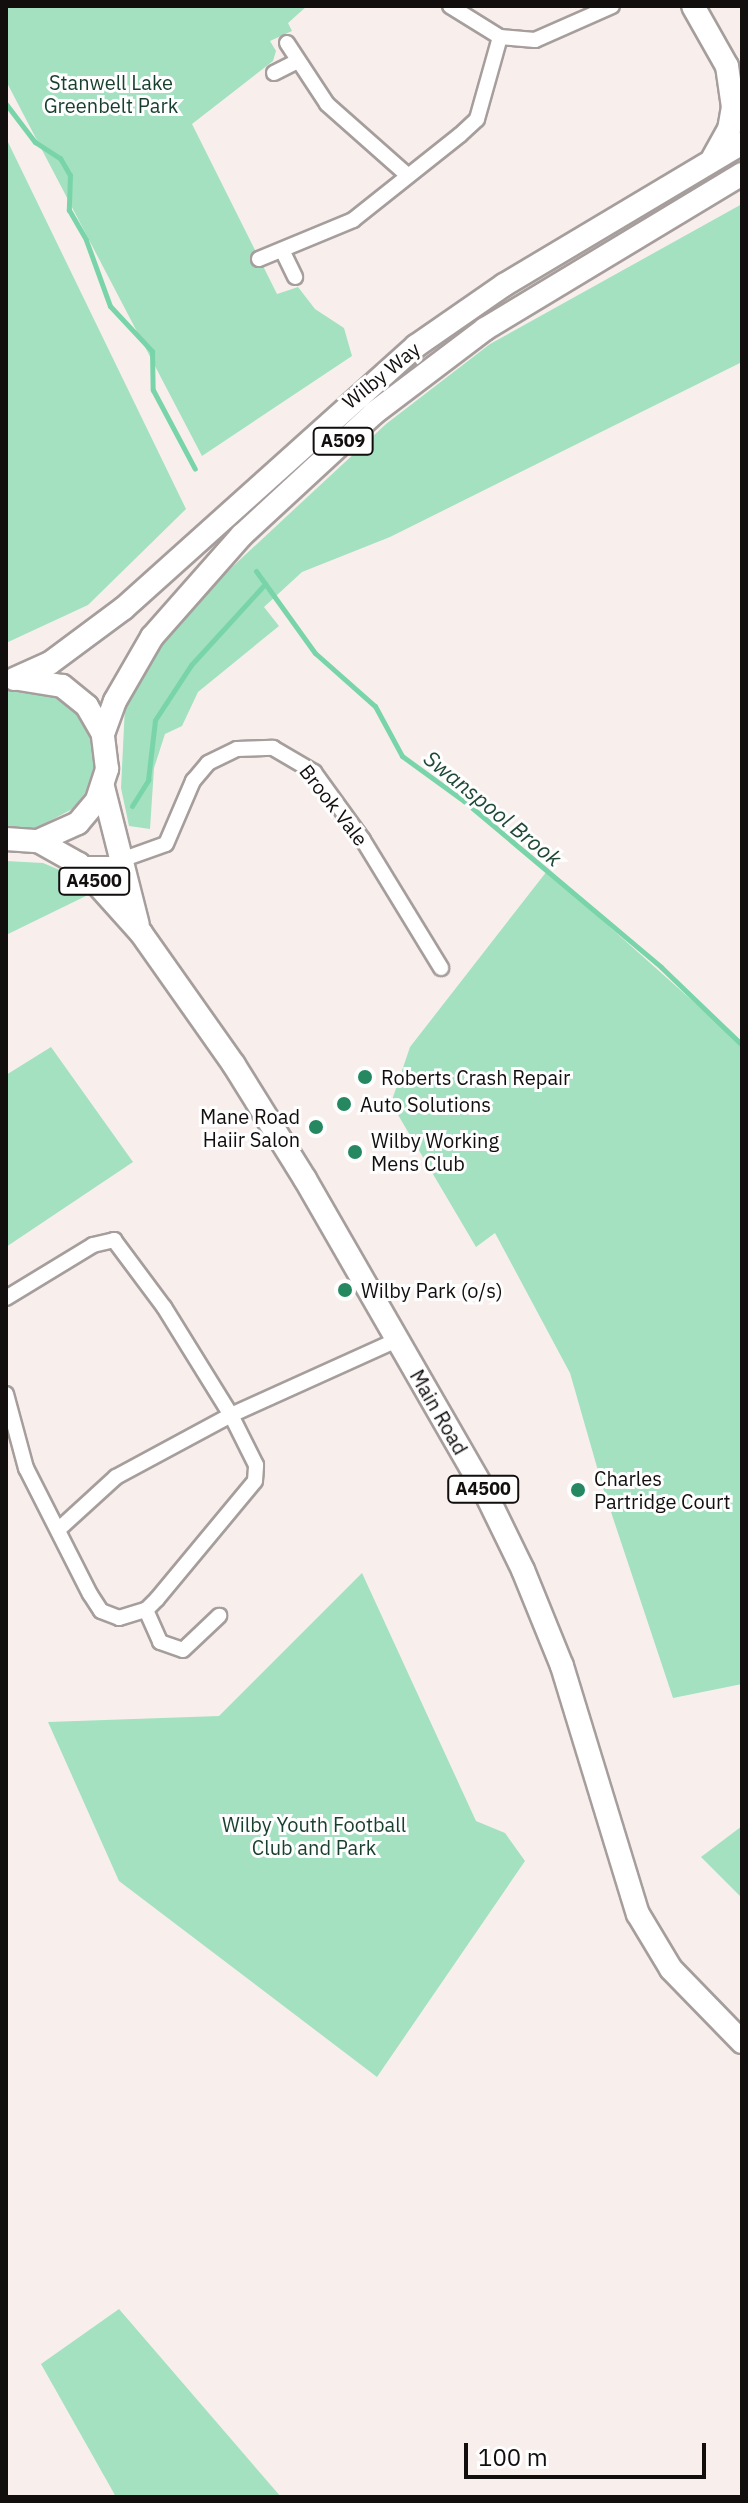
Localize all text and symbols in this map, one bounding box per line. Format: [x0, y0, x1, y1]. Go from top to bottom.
park label: Stanwell Lake Greenbelt Park [44, 70, 178, 117]
street label: Wilby Way [337, 337, 425, 413]
road number: A509 [311, 427, 375, 455]
water label: Swanspool Brook [419, 744, 567, 872]
street label: Brook Vale [295, 760, 373, 850]
road number: A4500 [58, 867, 130, 895]
place label: Roberts Crash Repair [381, 1065, 570, 1089]
marker: Roberts Crash Repair [356, 1068, 374, 1086]
place label: Auto Solutions [360, 1092, 491, 1116]
marker: Auto Solutions [335, 1095, 353, 1113]
place label: Mane Road Haiir Salon [200, 1104, 300, 1151]
marker: Mane Road Haiir Salon [307, 1118, 325, 1136]
place label: Wilby Working Mens Club [371, 1128, 499, 1175]
marker: Wilby Working Mens Club [346, 1143, 364, 1161]
place label: Wilby Park (o/s) [361, 1278, 503, 1302]
marker: Wilby Park (o/s) [336, 1281, 354, 1299]
street label: Main Road [405, 1365, 473, 1459]
place label: Charles Partridge Court [594, 1466, 731, 1513]
road number: A4500 [447, 1475, 519, 1503]
marker: Charles Partridge Court [569, 1481, 587, 1499]
park label: Wilby Youth Football Club and Park [222, 1813, 406, 1860]
scale bar [468, 2427, 710, 2477]
text: 100 m [478, 2441, 548, 2473]

